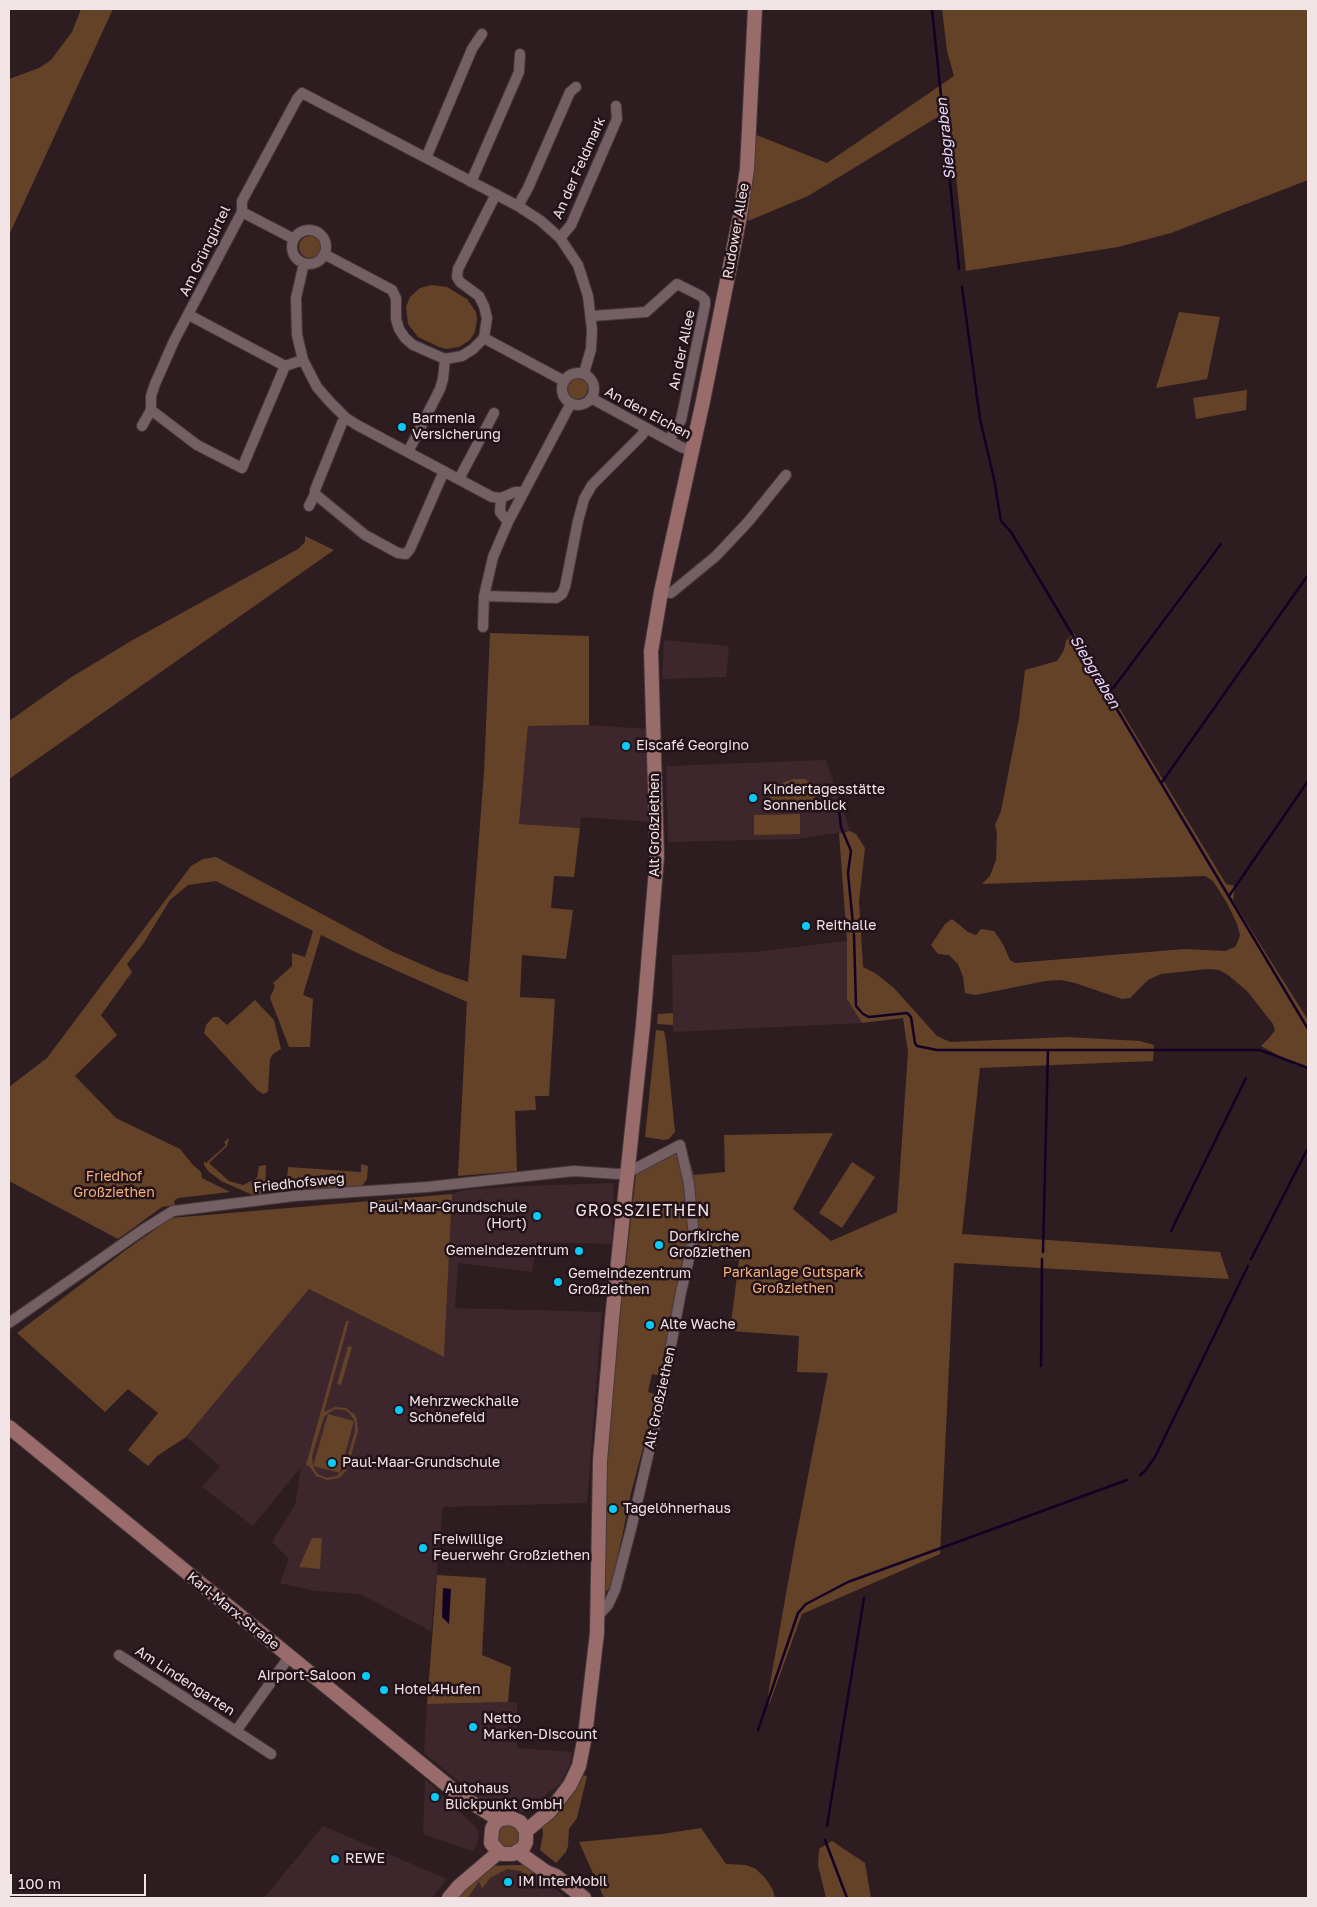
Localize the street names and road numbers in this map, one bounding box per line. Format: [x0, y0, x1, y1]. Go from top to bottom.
street label: An der Feldmark [549, 114, 609, 222]
street label: Rudower Allee [719, 182, 753, 280]
street label: Am Grüngürtel [176, 203, 234, 299]
street label: An der Allee [665, 308, 699, 392]
street label: An den Eichen [602, 383, 694, 443]
street label: Alt Großziethen [647, 773, 663, 877]
street label: Friedhofsweg [253, 1170, 345, 1196]
street label: Alt Großziethen [641, 1345, 679, 1451]
street label: Karl-Marx-Straße [183, 1569, 283, 1653]
street label: Am Lindengarten [132, 1642, 238, 1720]

